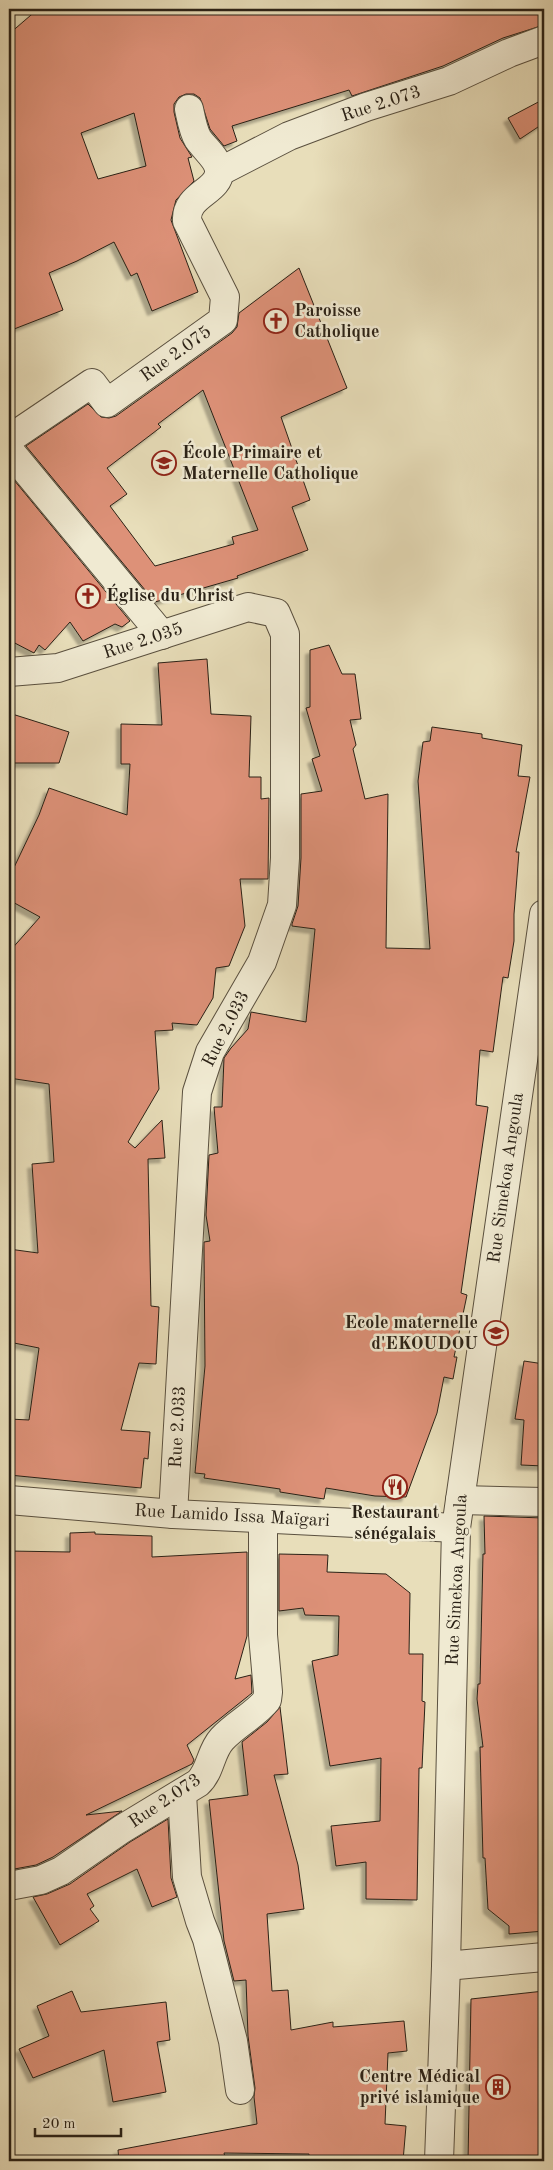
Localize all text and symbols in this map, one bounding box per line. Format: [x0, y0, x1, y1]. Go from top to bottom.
street label: Rue 2.073 [339, 83, 423, 125]
place label: Paroisse Catholique [294, 302, 379, 341]
church icon: Paroisse Catholique [263, 308, 289, 334]
street label: Rue 2.075 [137, 322, 215, 386]
place label: École Primaire et Maternelle Catholique [182, 440, 359, 483]
school or university icon: École Primaire et Maternelle Catholique [151, 450, 177, 476]
church icon: Église du Christ [75, 583, 101, 609]
place label: Église du Christ [106, 583, 235, 605]
street label: Rue 2.035 [101, 620, 185, 662]
street label: Rue 2.033 [199, 988, 253, 1070]
street label: Rue Simekoa Angoula [485, 1091, 527, 1264]
place label: Ecole maternelle d'EKOUDOU [345, 1314, 478, 1353]
school or university icon: Ecole maternelle d'EKOUDOU [483, 1320, 509, 1346]
street label: Rue 2.033 [167, 1385, 189, 1469]
restaurant icon: Restaurant sénégalais [382, 1474, 408, 1500]
street label: Rue Simekoa Angoula [444, 1493, 470, 1666]
street label: Rue Lamido Issa Maïgari [134, 1502, 330, 1530]
place label: Restaurant sénégalais [351, 1504, 440, 1543]
street label: Rue 2.073 [126, 1770, 204, 1832]
place label: Centre Médical privé islamique [359, 2068, 480, 2107]
building icon: Centre Médical privé islamique [485, 2074, 511, 2100]
scale bar [35, 2105, 121, 2137]
text: 20 m [42, 2117, 76, 2132]

